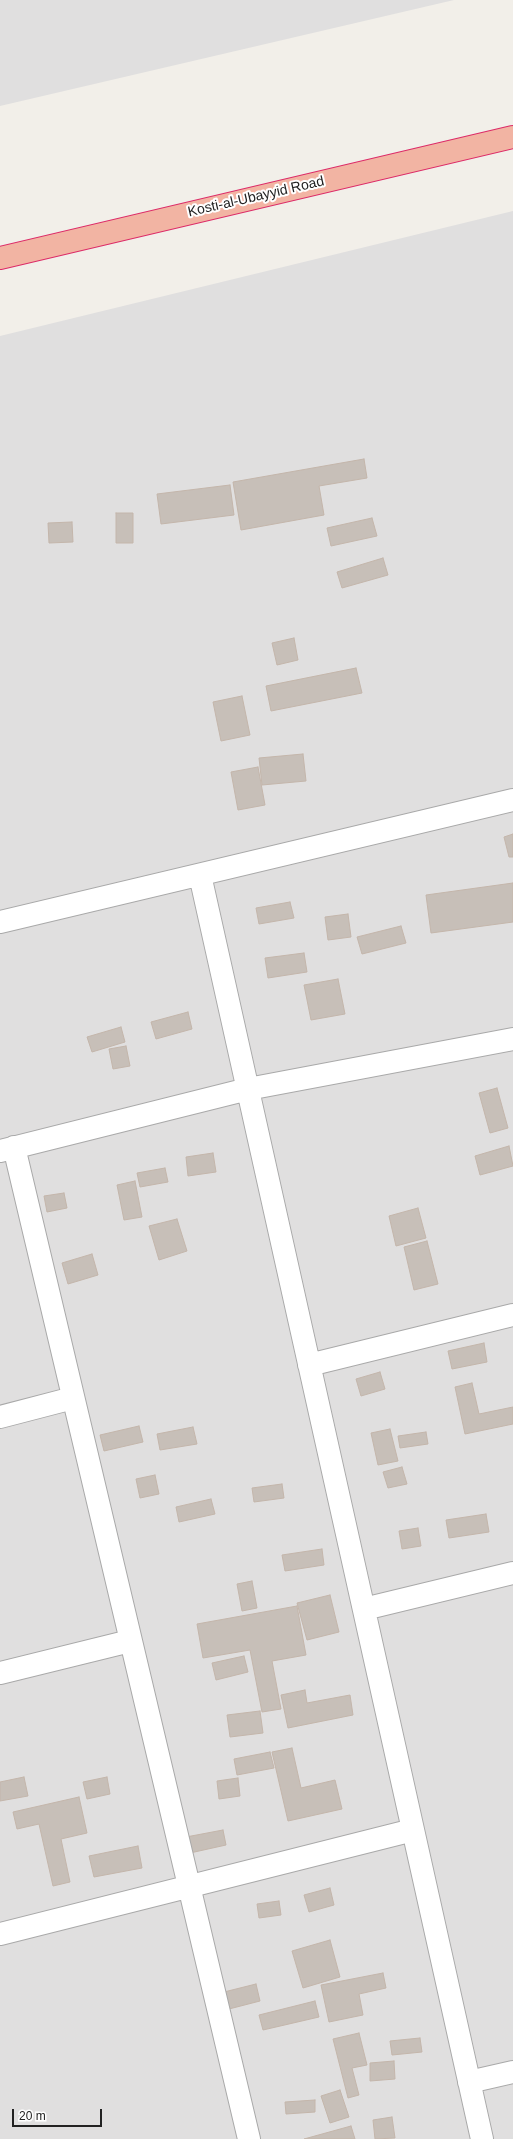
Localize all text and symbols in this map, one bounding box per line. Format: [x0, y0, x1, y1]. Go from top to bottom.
street label: Kosti-al-Ubayyid Road [186, 173, 326, 221]
scale bar [14, 2101, 104, 2127]
text: 20 m [19, 2109, 46, 2123]

